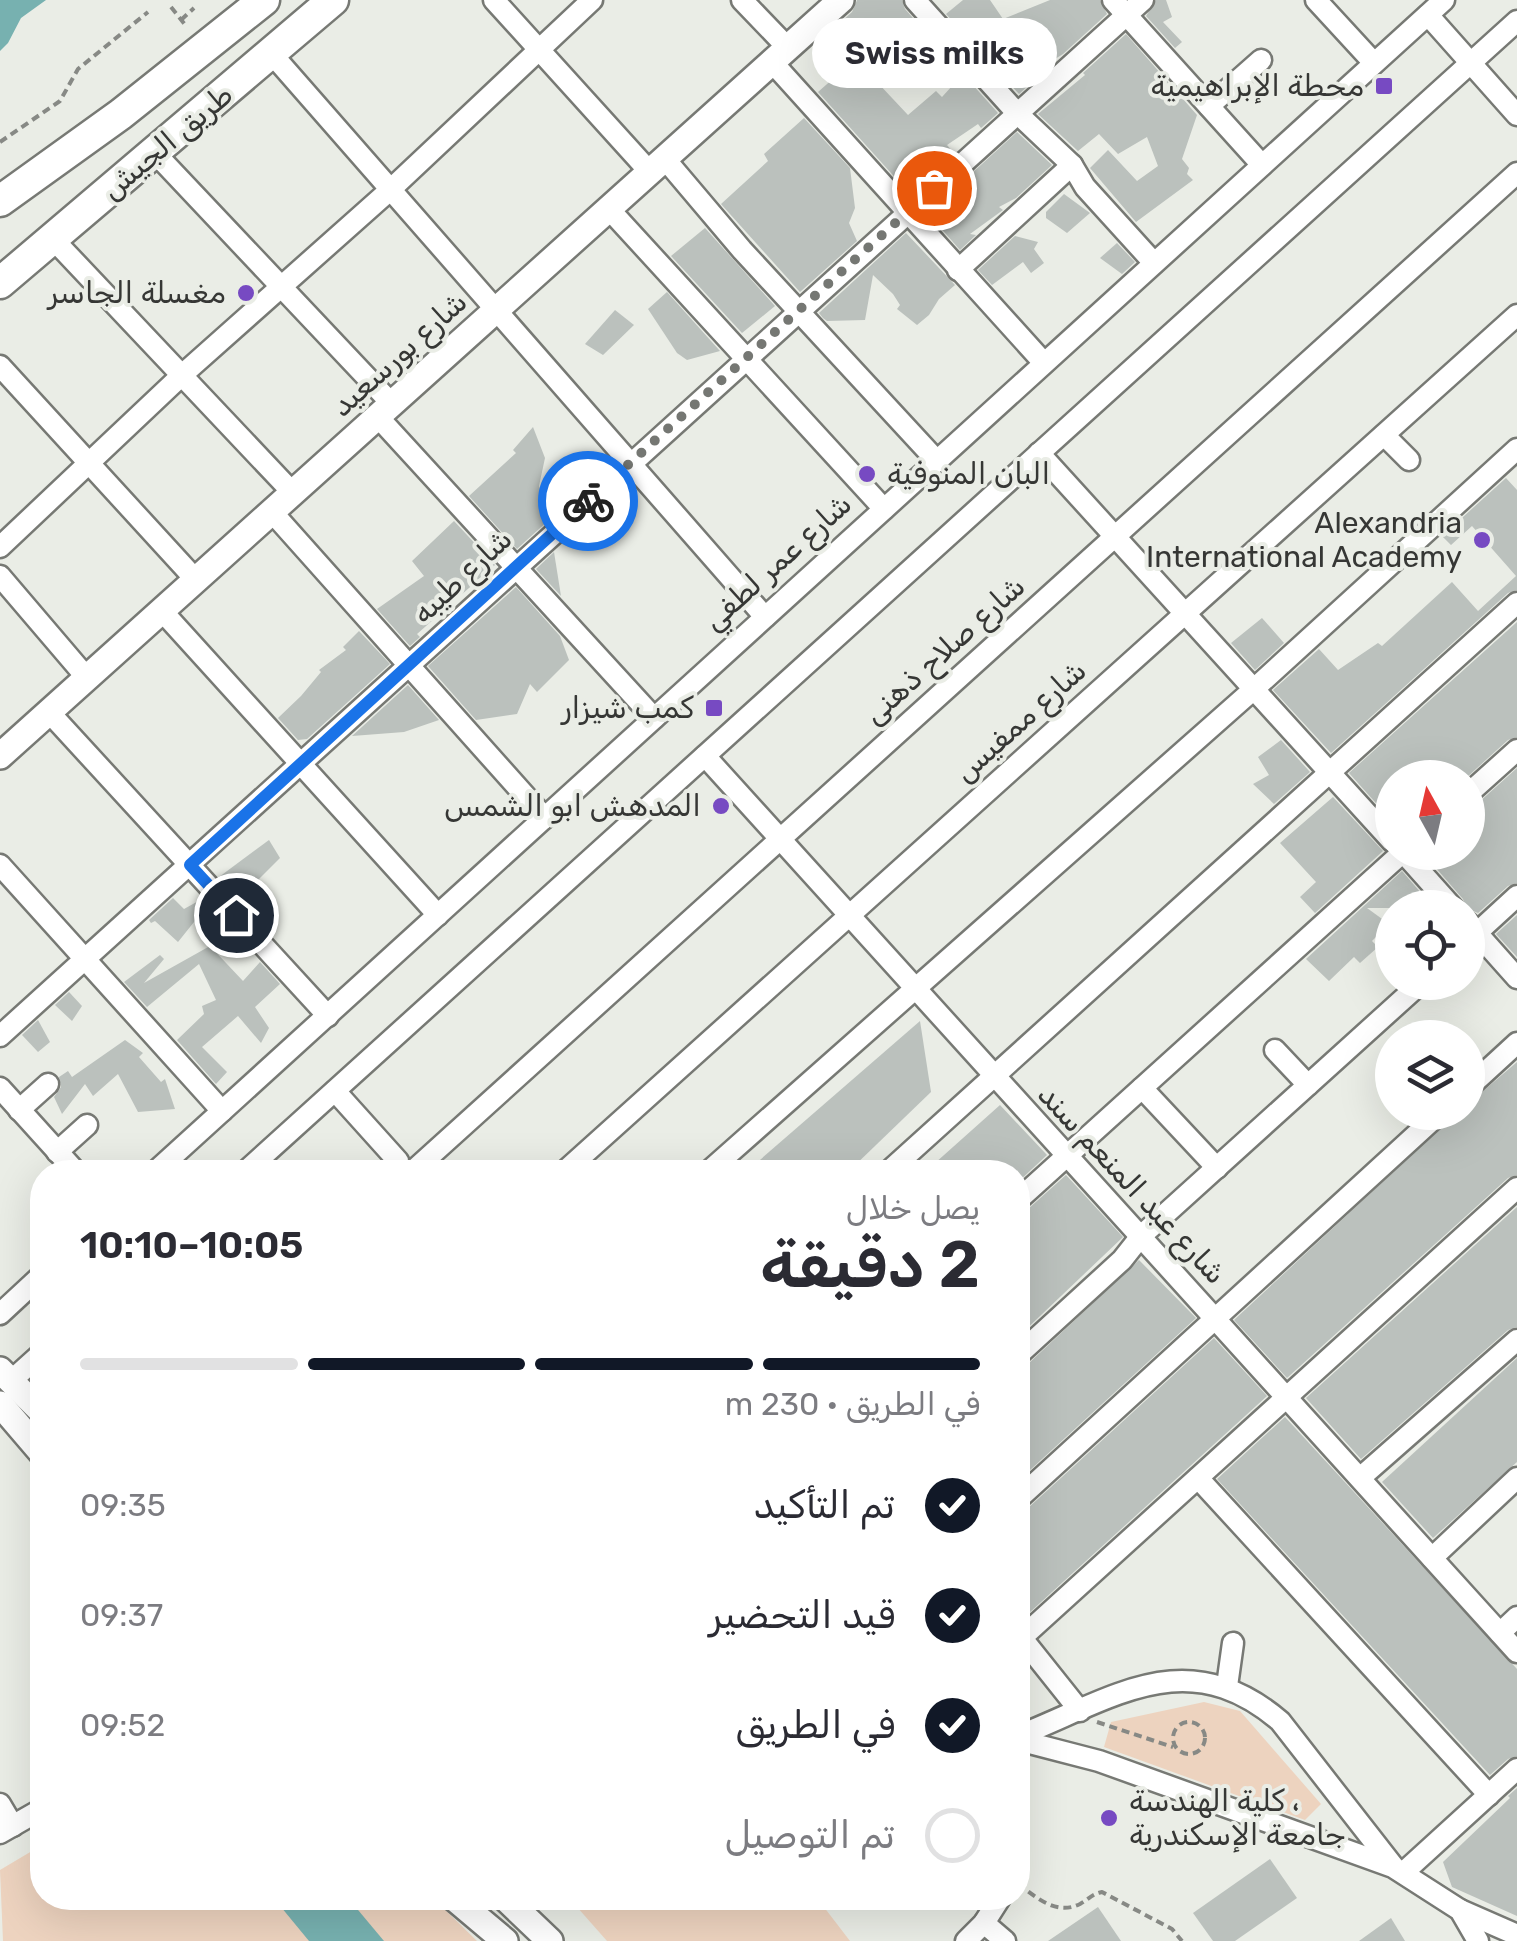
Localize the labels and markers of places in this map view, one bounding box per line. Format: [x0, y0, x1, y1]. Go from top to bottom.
callout: Swiss milks [812, 18, 1056, 88]
place label: محطة الإبراهيمية [1151, 68, 1364, 104]
marker: محطة الإبراهيمية [1373, 75, 1395, 97]
pin [892, 146, 977, 231]
place label: مغسلة الجاسر [46, 275, 226, 311]
marker: مغسلة الجاسر [235, 282, 257, 304]
place label: البان المنوفية [887, 456, 1050, 492]
marker: البان المنوفية [856, 463, 878, 485]
place label: Alexandria International Academy [1146, 505, 1462, 575]
marker: Alexandria International Academy [1471, 529, 1493, 551]
place label: كمب شيزار [560, 690, 694, 726]
marker: كمب شيزار [703, 697, 725, 719]
place label: المدهش ابو الشمس [444, 788, 701, 824]
marker: المدهش ابو الشمس [710, 795, 732, 817]
pin [194, 873, 279, 958]
place label: كلية الهندسة ، جامعة الإسكندرية [1129, 1783, 1346, 1853]
marker: كلية الهندسة ، جامعة الإسكندرية [1098, 1807, 1120, 1829]

